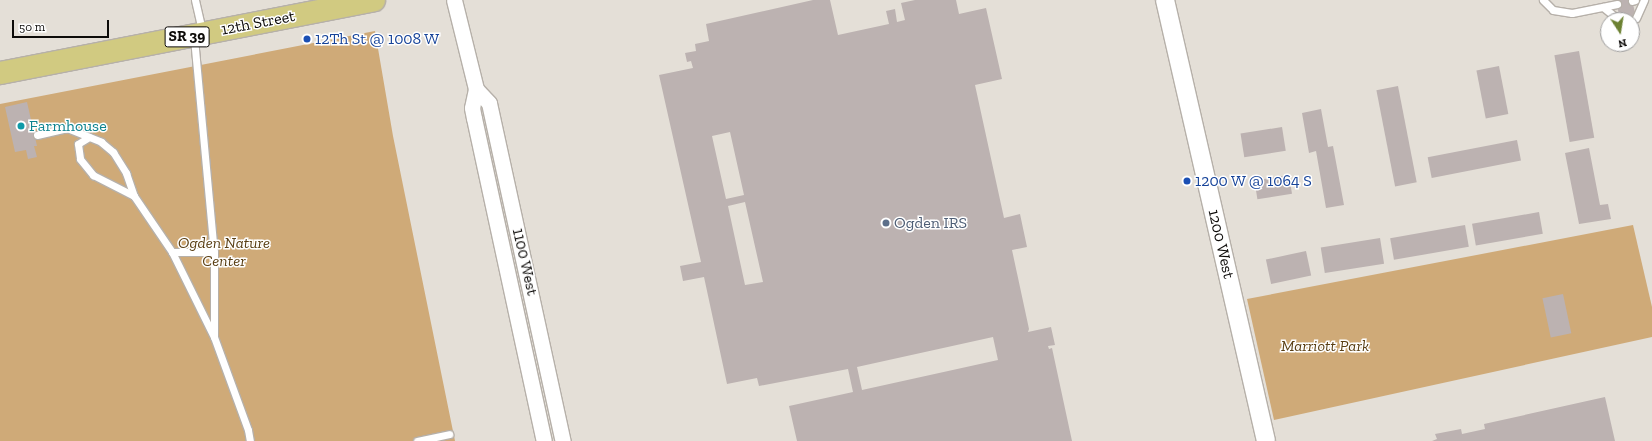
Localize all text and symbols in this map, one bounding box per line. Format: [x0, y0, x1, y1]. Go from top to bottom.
street label: 12th Street [219, 6, 297, 40]
scale bar [14, 12, 111, 38]
north arrow [1600, 12, 1640, 52]
text: 50 m [19, 20, 45, 34]
road number: SR 39 [164, 24, 210, 50]
place label: 12Th St @ 1008 W [315, 29, 440, 49]
marker: 12Th St @ 1008 W [302, 34, 312, 44]
text: N [1617, 36, 1628, 50]
place label: Farmhouse [29, 116, 107, 136]
marker: Farmhouse [16, 121, 26, 131]
place label: 1200 W @ 1064 S [1195, 171, 1313, 191]
marker: 1200 W @ 1064 S [1182, 176, 1192, 186]
street label: 1200 West [1204, 207, 1238, 281]
place label: Ogden IRS [894, 213, 967, 233]
marker: Ogden IRS [881, 218, 891, 228]
street label: 1100 West [508, 226, 542, 298]
park label: Ogden Nature Center [178, 233, 270, 271]
park label: Marriott Park [1281, 336, 1369, 356]

